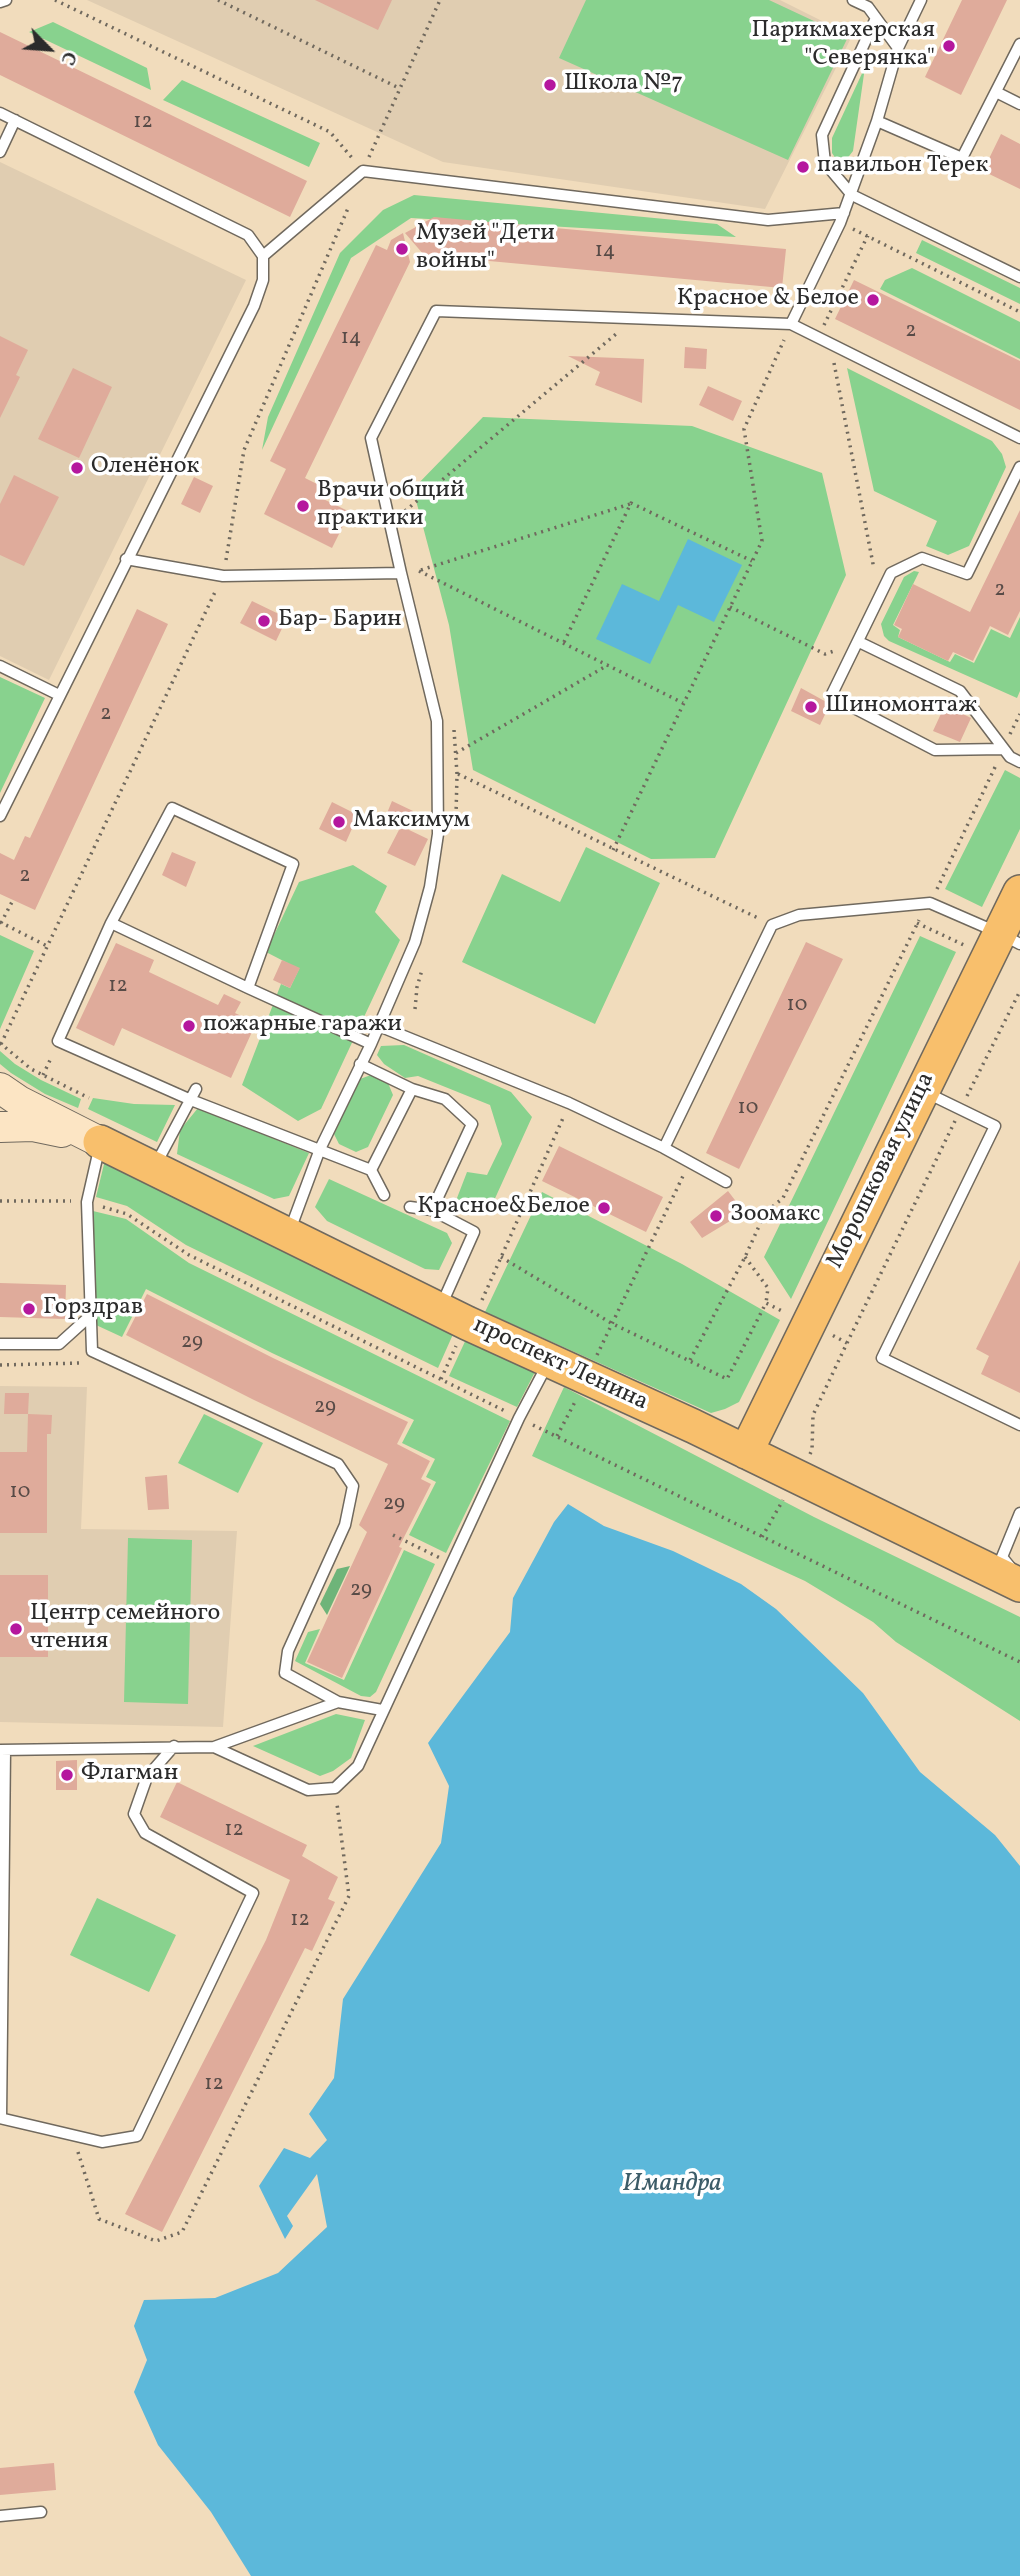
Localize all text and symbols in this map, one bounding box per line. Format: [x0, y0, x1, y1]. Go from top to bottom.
north arrow [14, 14, 84, 84]
place label: Парикмахерская "Северянка" [752, 18, 935, 74]
marker: Парикмахерская "Северянка" [941, 38, 957, 54]
text: С [54, 47, 82, 69]
place label: Школа №7 [564, 71, 683, 99]
marker: Школа №7 [542, 77, 558, 93]
house number: 12 [133, 110, 153, 136]
place label: павильон Терек [817, 153, 988, 181]
marker: павильон Терек [795, 159, 811, 175]
place label: Музей "Дети войны" [416, 221, 555, 277]
house number: 14 [595, 239, 615, 265]
marker: Музей "Дети войны" [394, 241, 410, 257]
place label: Красное & Белое [677, 286, 859, 314]
marker: Красное & Белое [865, 292, 881, 308]
house number: 2 [905, 319, 917, 345]
house number: 14 [341, 326, 361, 352]
place label: Оленёнок [91, 454, 199, 482]
marker: Оленёнок [69, 460, 85, 476]
place label: Врачи общий практики [317, 478, 465, 534]
marker: Врачи общий практики [295, 498, 311, 514]
house number: 2 [994, 578, 1006, 604]
place label: Бар- Барин [278, 607, 402, 635]
marker: Бар- Барин [256, 613, 272, 629]
place label: Шиномонтаж [825, 693, 977, 721]
marker: Шиномонтаж [803, 699, 819, 715]
house number: 2 [100, 702, 112, 728]
place label: Максимум [353, 808, 470, 836]
marker: Максимум [331, 814, 347, 830]
house number: 2 [19, 864, 31, 890]
house number: 12 [108, 974, 128, 1000]
house number: 10 [787, 993, 807, 1019]
place label: пожарные гаражи [203, 1012, 402, 1040]
marker: пожарные гаражи [181, 1018, 197, 1034]
street label: Морошковая улица [822, 1068, 942, 1274]
house number: 10 [738, 1096, 758, 1122]
place label: Красное&Белое [417, 1194, 590, 1222]
marker: Красное&Белое [596, 1200, 612, 1216]
place label: Зоомакс [730, 1202, 820, 1230]
marker: Зоомакс [708, 1208, 724, 1224]
place label: Горздрав [43, 1295, 143, 1323]
marker: Горздрав [21, 1301, 37, 1317]
street label: проспект Ленина [468, 1312, 652, 1418]
house number: 29 [181, 1330, 203, 1356]
house number: 29 [314, 1395, 336, 1421]
house number: 10 [10, 1480, 30, 1506]
house number: 29 [383, 1492, 405, 1518]
house number: 29 [350, 1578, 372, 1604]
place label: Центр семейного чтения [30, 1601, 220, 1657]
marker: Центр семейного чтения [8, 1621, 24, 1637]
place label: Флагман [81, 1761, 178, 1789]
marker: Флагман [59, 1767, 75, 1783]
house number: 12 [224, 1818, 244, 1844]
house number: 12 [290, 1908, 310, 1934]
house number: 12 [204, 2072, 224, 2098]
water label: Имандра [622, 2169, 722, 2201]

